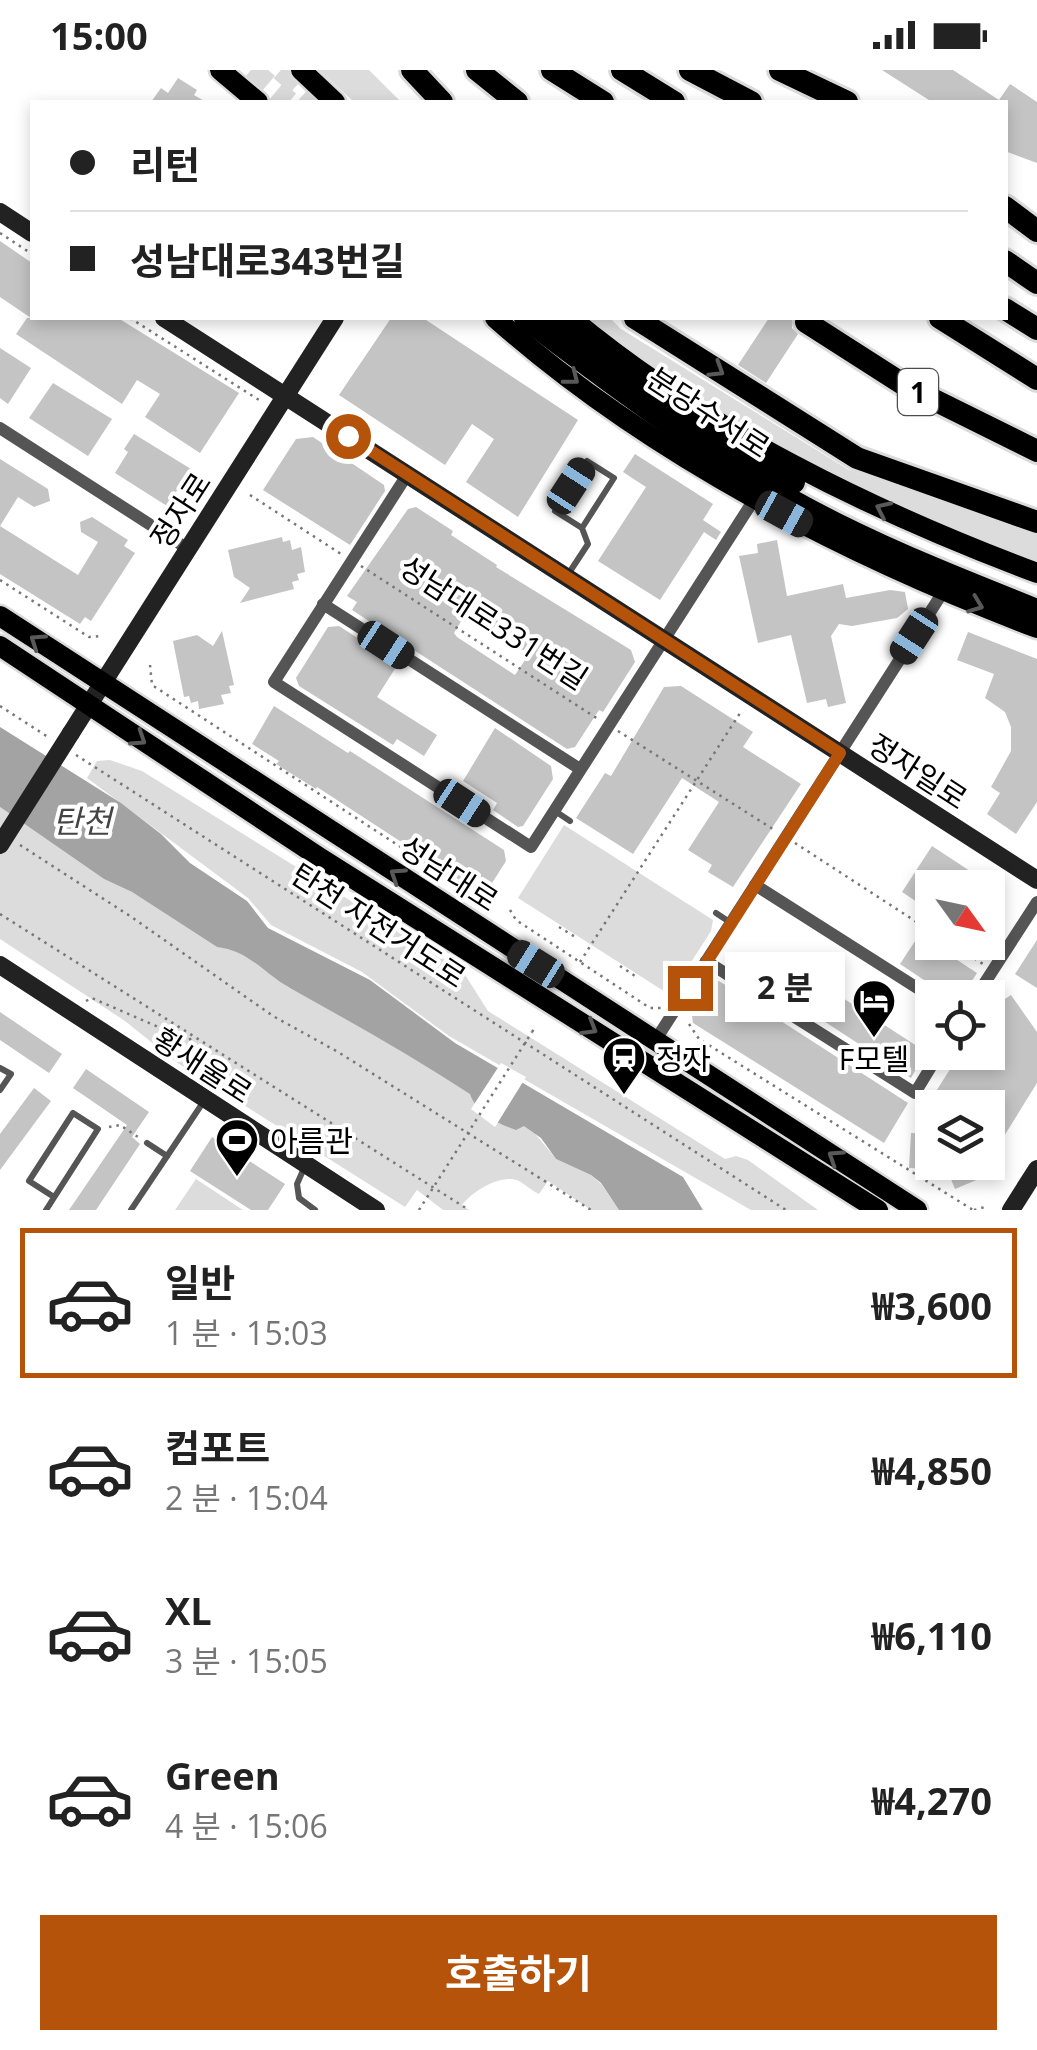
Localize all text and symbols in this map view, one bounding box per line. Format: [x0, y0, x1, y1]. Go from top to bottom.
text: 15:00 [50, 9, 148, 61]
text: 리턴 [130, 138, 200, 190]
text: 성남대로343번길 [130, 234, 405, 286]
street label: 분당수서로 [640, 357, 778, 467]
one-way arrow [706, 358, 724, 377]
one-way arrow [561, 366, 579, 384]
road number: 1 [898, 369, 938, 415]
route start [326, 414, 371, 459]
car [542, 453, 600, 519]
street label: 정자로 [140, 464, 220, 556]
car [750, 486, 818, 542]
one-way arrow [875, 501, 893, 521]
street label: 성남대로331번길 [392, 546, 596, 698]
one-way arrow [966, 593, 984, 613]
car [885, 603, 943, 669]
car [353, 616, 419, 674]
one-way arrow [29, 634, 47, 653]
street label: 정자일로 [861, 724, 975, 818]
one-way arrow [128, 727, 147, 745]
car [429, 774, 495, 832]
water label: 탄천 [53, 799, 115, 842]
street label: 성남대로 [392, 826, 506, 920]
street label: 탄천 자전거도로 [284, 853, 474, 997]
one-way arrow [390, 868, 408, 887]
north arrow [915, 870, 1005, 960]
map controls [915, 870, 1005, 1180]
car [503, 935, 569, 993]
callout: 2 분 [725, 953, 845, 1023]
text: 2 분 [757, 965, 813, 1008]
route end [668, 966, 713, 1011]
hotel icon: F모텔 [851, 978, 897, 1039]
button: locate [915, 980, 1005, 1070]
one-way arrow [579, 1016, 597, 1035]
street label: 황새울로 [146, 1018, 260, 1112]
station icon: 정자 [601, 1035, 647, 1096]
place label: 정자 [656, 1038, 711, 1079]
place label: F모텔 [839, 1038, 909, 1079]
button: layers [915, 1090, 1005, 1180]
sports icon: 아름관 [214, 1117, 260, 1178]
place label: 아름관 [270, 1120, 353, 1161]
one-way arrow [828, 1150, 846, 1169]
text: 일반 [165, 1256, 235, 1308]
icon: car [45, 1258, 135, 1348]
text: ₩3,600 [872, 1279, 992, 1331]
text: 1 분 · 15:03 [165, 1311, 328, 1354]
text: 컴포트 [165, 1421, 270, 1473]
icon: car [45, 1423, 135, 1513]
text: ₩4,850 [872, 1444, 992, 1496]
text: 2 분 · 15:04 [165, 1476, 328, 1519]
text: XL [165, 1584, 212, 1636]
icon: car [45, 1588, 135, 1678]
text: ₩6,110 [872, 1609, 992, 1661]
text: 3 분 · 15:05 [165, 1639, 328, 1682]
text: Green [165, 1749, 280, 1801]
icon: car [45, 1753, 135, 1843]
text: ₩4,270 [872, 1774, 992, 1826]
text: 4 분 · 15:06 [165, 1804, 328, 1847]
button: 호출하기 [40, 1915, 997, 2030]

